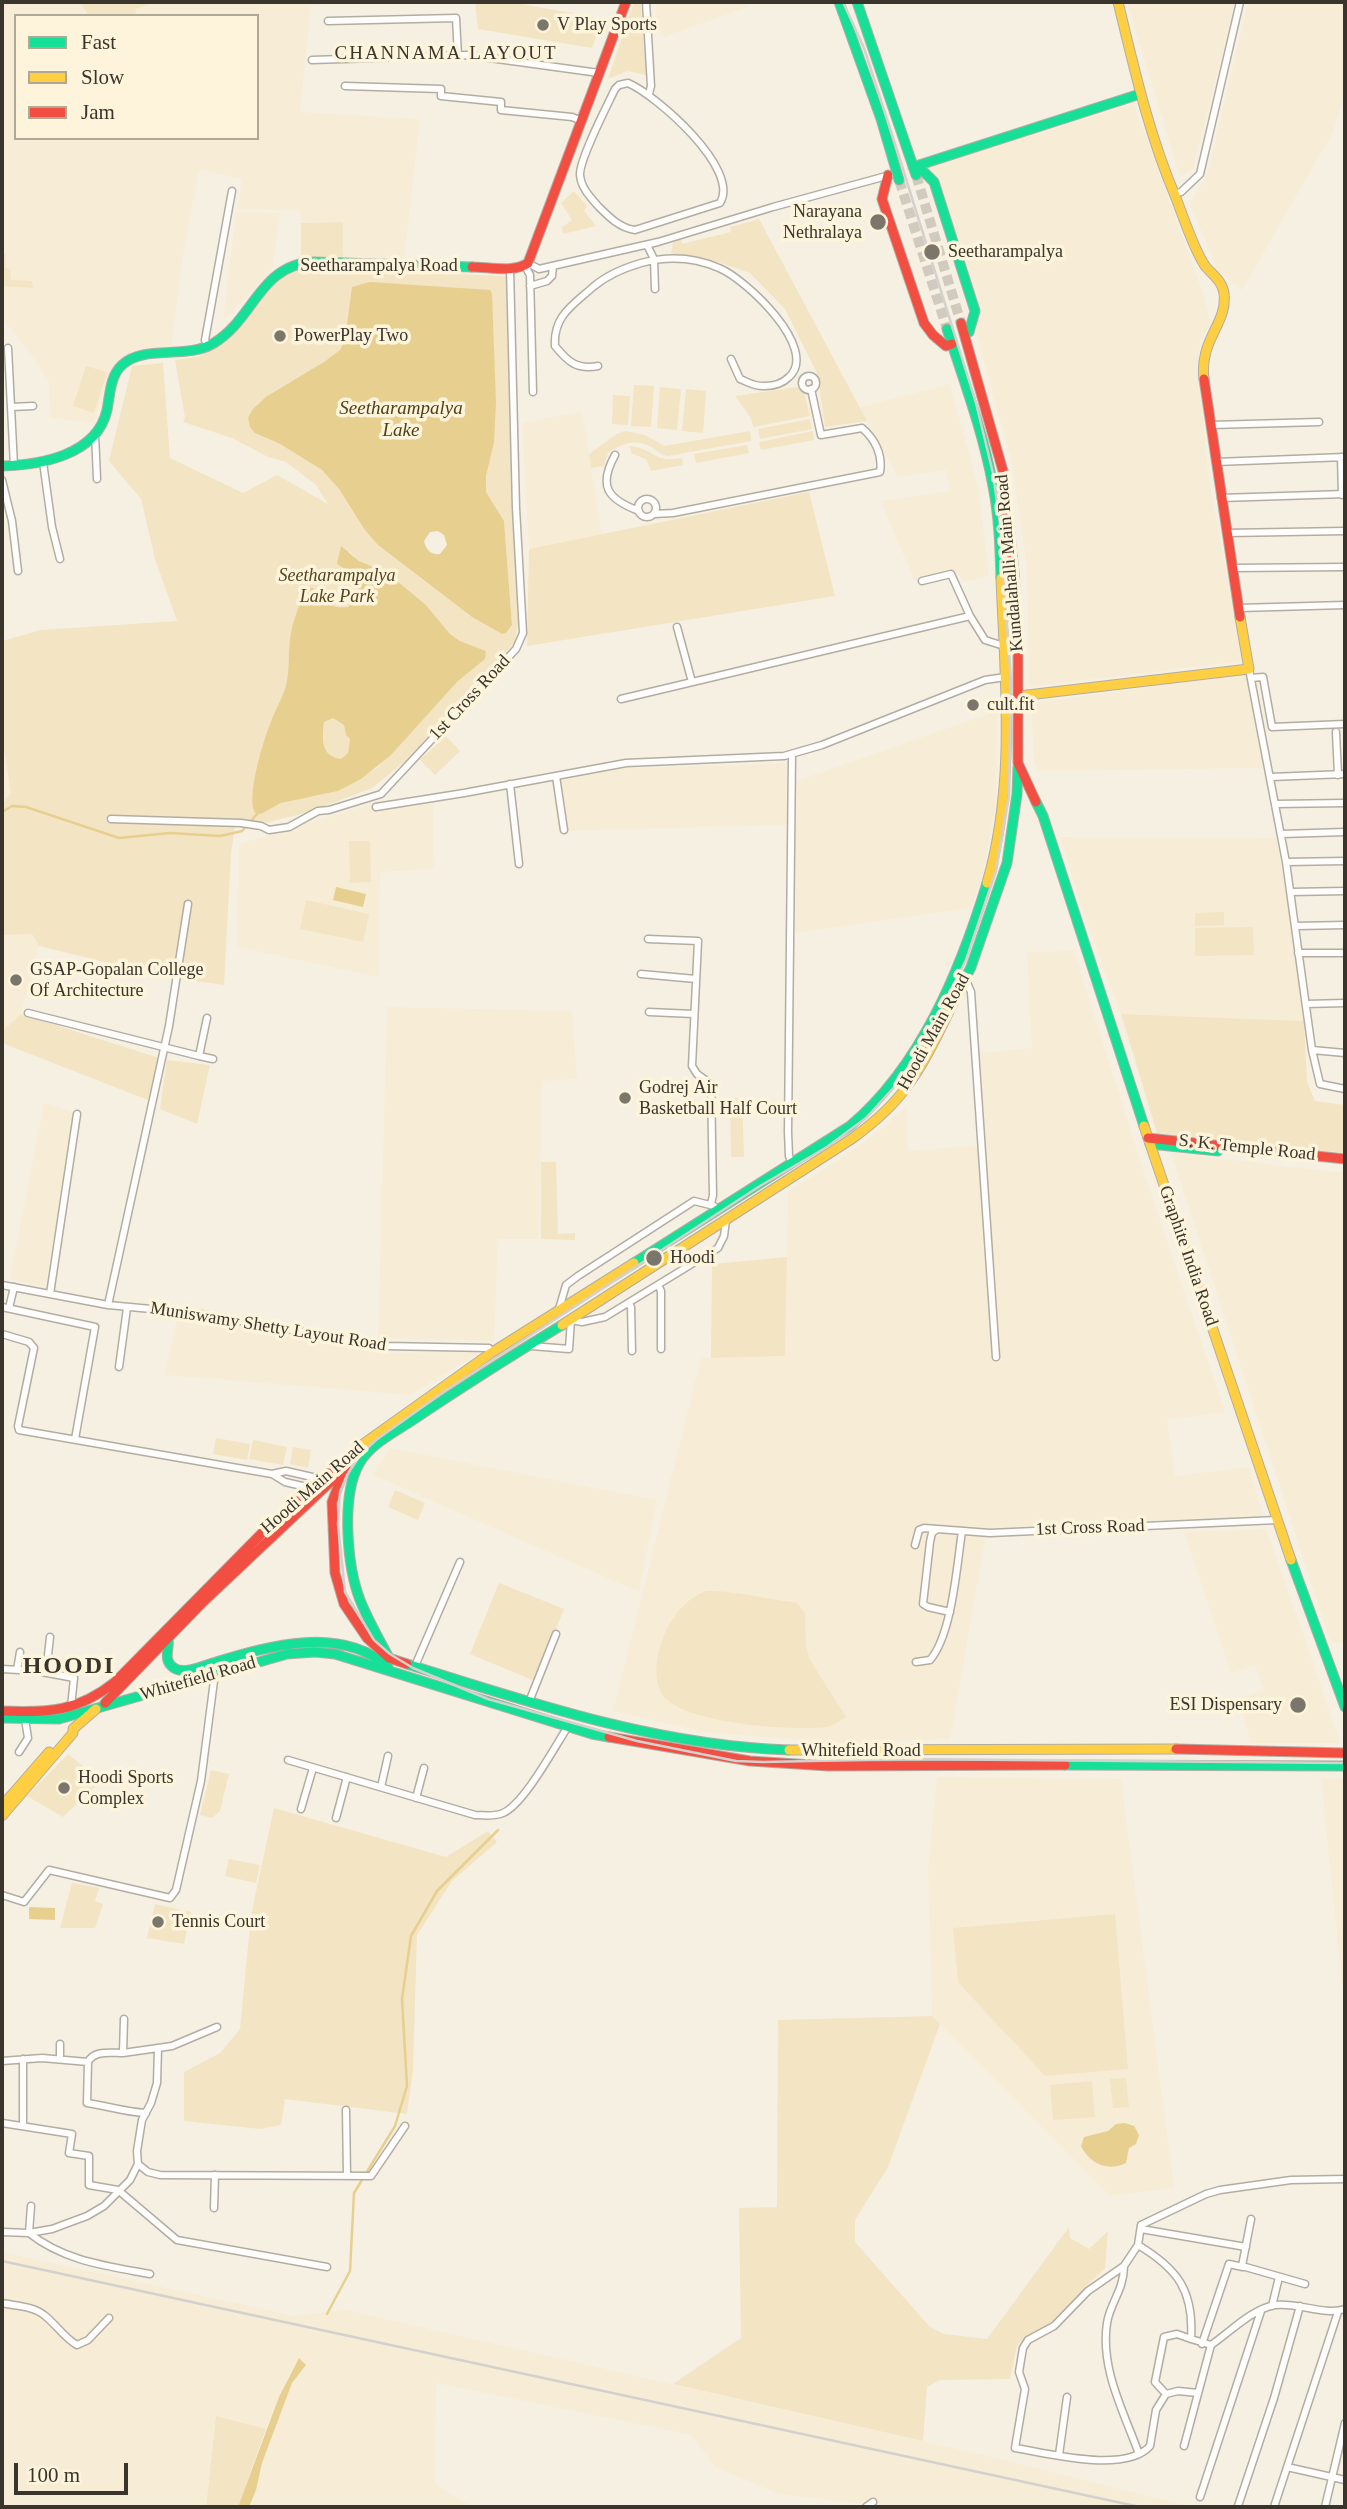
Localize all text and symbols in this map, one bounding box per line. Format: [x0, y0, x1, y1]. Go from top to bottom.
legend [14, 14, 259, 140]
place label: V Play Sports [557, 14, 657, 36]
marker: V Play Sports [535, 17, 551, 33]
text: Fast [81, 30, 116, 54]
district label: CHANNAMA LAYOUT [336, 43, 556, 65]
text: Slow [81, 65, 124, 89]
text: Jam [81, 100, 115, 124]
place label: Narayana Nethralaya [783, 201, 862, 244]
marker: Narayana Nethralaya [868, 212, 888, 232]
place label: Seetharampalya [948, 241, 1063, 263]
marker: Seetharampalya [922, 242, 942, 262]
street label: Seetharampalya Road [300, 255, 458, 277]
place label: PowerPlay Two [294, 325, 408, 347]
marker: PowerPlay Two [272, 328, 288, 344]
water label: Seetharampalya Lake [339, 398, 463, 442]
street label: Kundalahalli Main Road [991, 473, 1029, 653]
park label: Seetharampalya Lake Park [279, 565, 395, 608]
street label: 1st Cross Road [425, 651, 515, 745]
place label: cult.fit [987, 694, 1034, 716]
marker: cult.fit [965, 697, 981, 713]
place label: GSAP-Gopalan College Of Architecture [30, 959, 203, 1002]
street label: Hoodi Main Road [893, 970, 975, 1094]
marker: GSAP-Gopalan College Of Architecture [8, 972, 24, 988]
place label: Godrej Air Basketball Half Court [639, 1077, 797, 1120]
marker: Godrej Air Basketball Half Court [617, 1090, 633, 1106]
street label: S. K. Temple Road [1178, 1130, 1316, 1166]
street label: Graphite India Road [1154, 1183, 1222, 1329]
place label: Hoodi [670, 1247, 715, 1269]
marker: Hoodi [644, 1248, 664, 1268]
street label: Muniswamy Shetty Layout Road [149, 1298, 387, 1356]
street label: Hoodi Main Road [257, 1437, 369, 1539]
street label: 1st Cross Road [1035, 1515, 1145, 1541]
street label: Whitefield Road [138, 1652, 258, 1706]
district label: HOODI [23, 1653, 115, 1681]
place label: ESI Dispensary [1170, 1694, 1282, 1716]
marker: ESI Dispensary [1288, 1695, 1308, 1715]
street label: Whitefield Road [801, 1740, 921, 1762]
place label: Hoodi Sports Complex [78, 1767, 174, 1810]
marker: Hoodi Sports Complex [56, 1780, 72, 1796]
place label: Tennis Court [172, 1911, 265, 1933]
marker: Tennis Court [150, 1914, 166, 1930]
scale bar [18, 2450, 131, 2494]
text: 100 m [27, 2463, 80, 2487]

